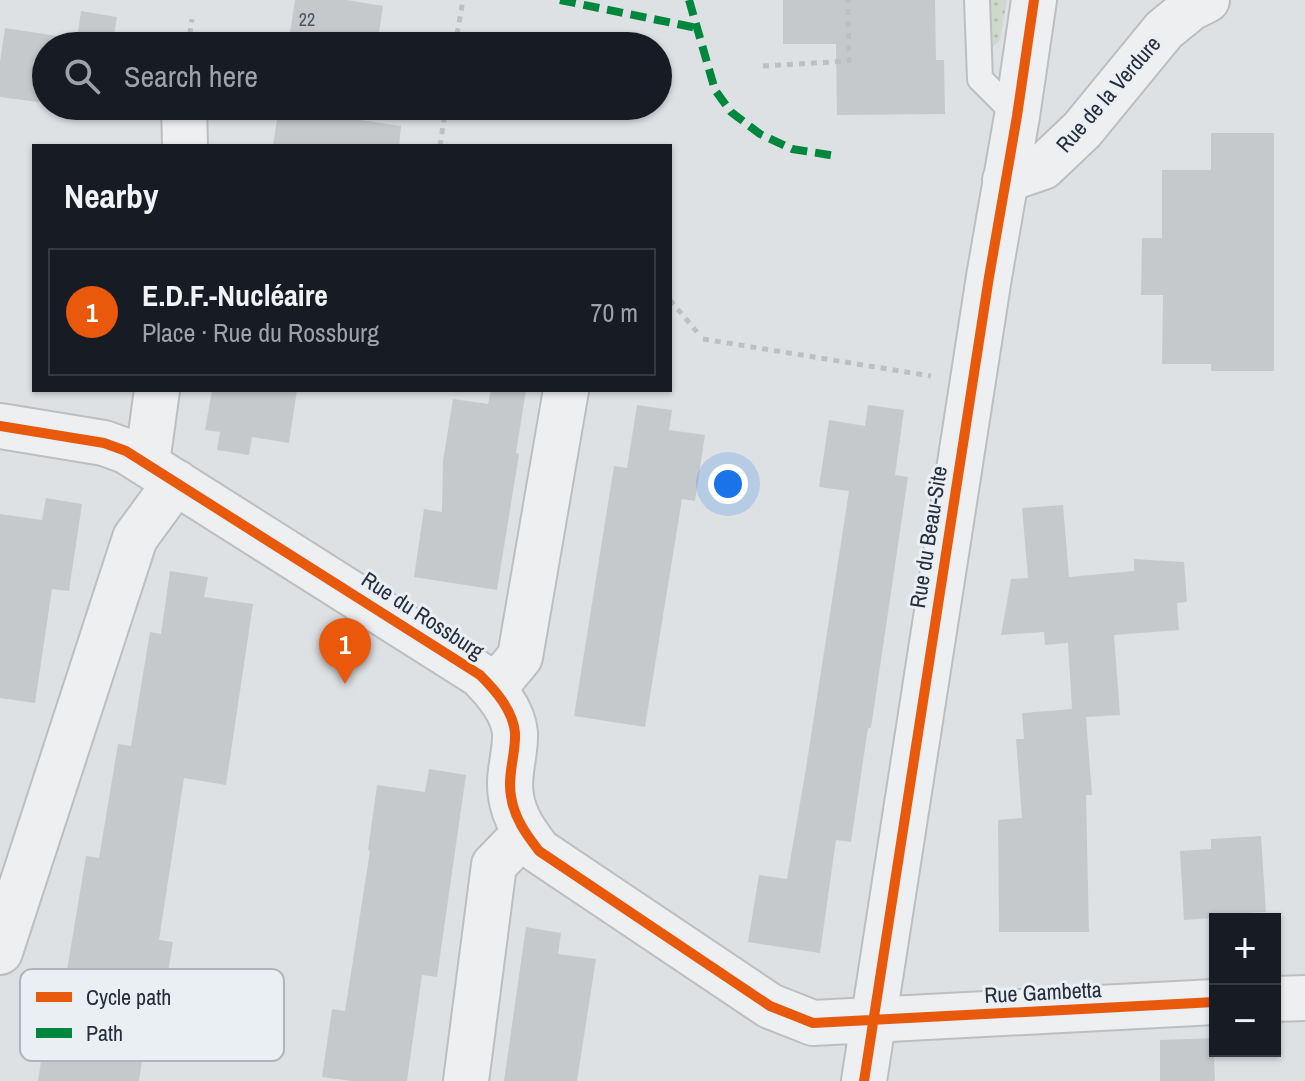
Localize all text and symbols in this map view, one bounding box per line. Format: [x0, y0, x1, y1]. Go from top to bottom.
house number: 22 [299, 7, 315, 32]
street label: Rue de la Verdure [1049, 29, 1167, 159]
search box [32, 32, 672, 120]
icon: search [60, 54, 104, 98]
text: Search here [124, 56, 258, 96]
text: Nearby [64, 173, 159, 219]
text: E.D.F.-Nucléaire [142, 275, 328, 315]
text: 1 [86, 295, 98, 330]
text: 70 m [591, 295, 638, 330]
text: Place · Rue du Rossburg [142, 315, 379, 350]
your location [708, 464, 748, 504]
street label: Rue du Beau-Site [902, 464, 954, 610]
street label: Rue du Rossburg [356, 564, 490, 666]
pin: 1 [319, 618, 371, 684]
map controls [1209, 913, 1281, 1057]
button: + [1209, 913, 1281, 985]
legend [20, 969, 284, 1061]
street label: Rue Gambetta [984, 974, 1102, 1010]
text: Cycle path [86, 982, 171, 1012]
button: − [1209, 985, 1281, 1057]
text: Path [86, 1018, 123, 1048]

